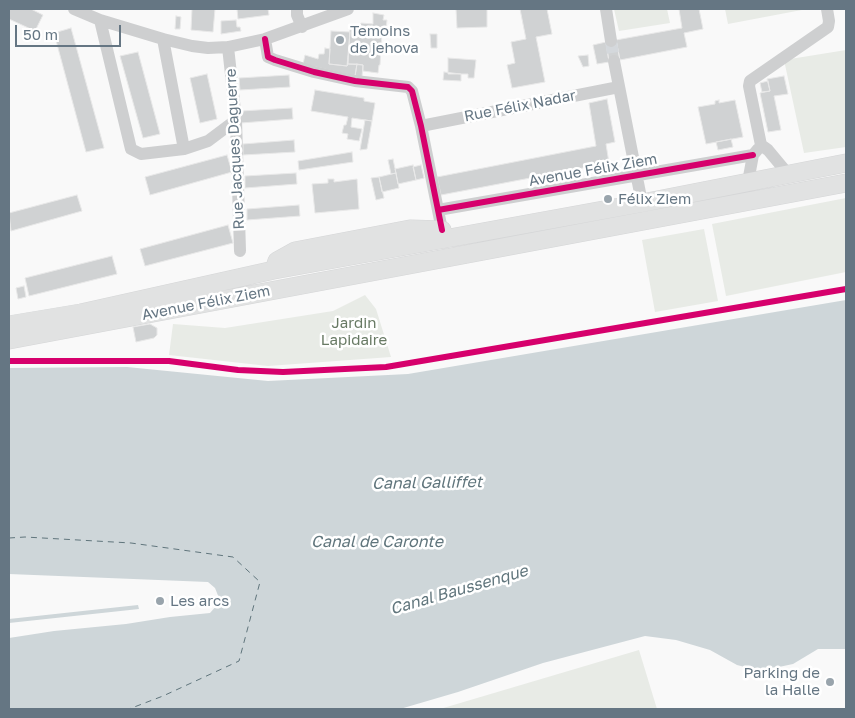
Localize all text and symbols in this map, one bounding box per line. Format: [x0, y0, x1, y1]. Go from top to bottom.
scale bar [18, 15, 124, 47]
place label: Temoins de jehova [350, 22, 419, 57]
text: 50 m [23, 25, 58, 43]
marker: Temoins de jehova [334, 34, 346, 46]
street label: Rue Jacques Daguerre [222, 68, 248, 230]
street label: Rue Félix Nadar [463, 86, 577, 126]
street label: Avenue Félix Ziem [527, 150, 659, 190]
place label: Félix Ziem [618, 190, 691, 208]
marker: Félix Ziem [602, 193, 614, 205]
street label: Avenue Félix Ziem [140, 282, 272, 324]
park label: Jardin Lapidaire [321, 314, 387, 349]
water label: Canal Galliffet [372, 472, 482, 494]
water label: Canal de Caronte [311, 532, 443, 552]
water label: Canal Baussenque [388, 561, 530, 619]
place label: Les arcs [170, 592, 229, 610]
marker: Les arcs [154, 595, 166, 607]
place label: Parking de la Halle [743, 664, 820, 699]
marker: Parking de la Halle [824, 676, 836, 688]

